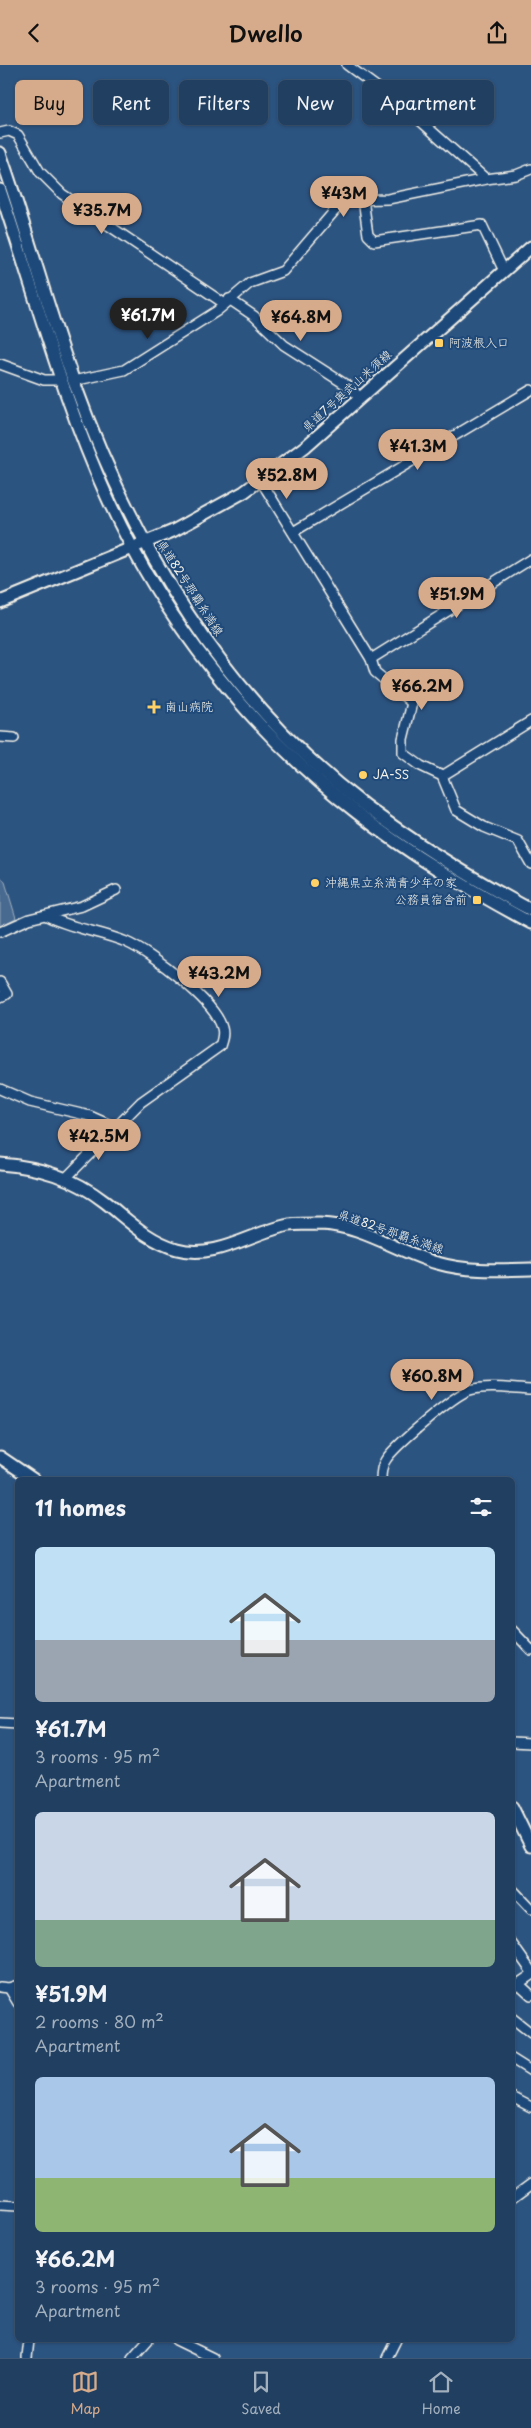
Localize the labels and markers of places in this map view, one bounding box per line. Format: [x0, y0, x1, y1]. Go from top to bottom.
pin: ¥43M [314, 175, 374, 218]
pin: ¥35.7M [61, 193, 143, 235]
pin: ¥61.7M [107, 297, 189, 340]
pin: ¥64.8M [260, 299, 342, 342]
place label: 阿波根入口 [449, 333, 509, 351]
marker: 阿波根入口 [433, 337, 445, 349]
pin: ¥41.3M [377, 429, 459, 471]
pin: ¥52.8M [246, 457, 328, 500]
pin: ¥51.9M [416, 577, 498, 619]
pin: ¥66.2M [381, 669, 463, 711]
place label: 南山病院 [165, 697, 213, 715]
marker: 南山病院 [147, 700, 161, 714]
place label: JA-SS [373, 765, 409, 783]
marker: JA-SS [357, 769, 369, 781]
place label: 沖縄県立糸満青少年の家 [325, 873, 457, 891]
marker: 沖縄県立糸満青少年の家 [309, 877, 321, 889]
place label: 公務員宿舎前 [395, 890, 467, 908]
marker: 公務員宿舎前 [471, 894, 483, 906]
pin: ¥43.2M [178, 955, 260, 998]
pin: ¥42.5M [58, 1119, 140, 1161]
pin: ¥60.8M [391, 1359, 473, 1401]

